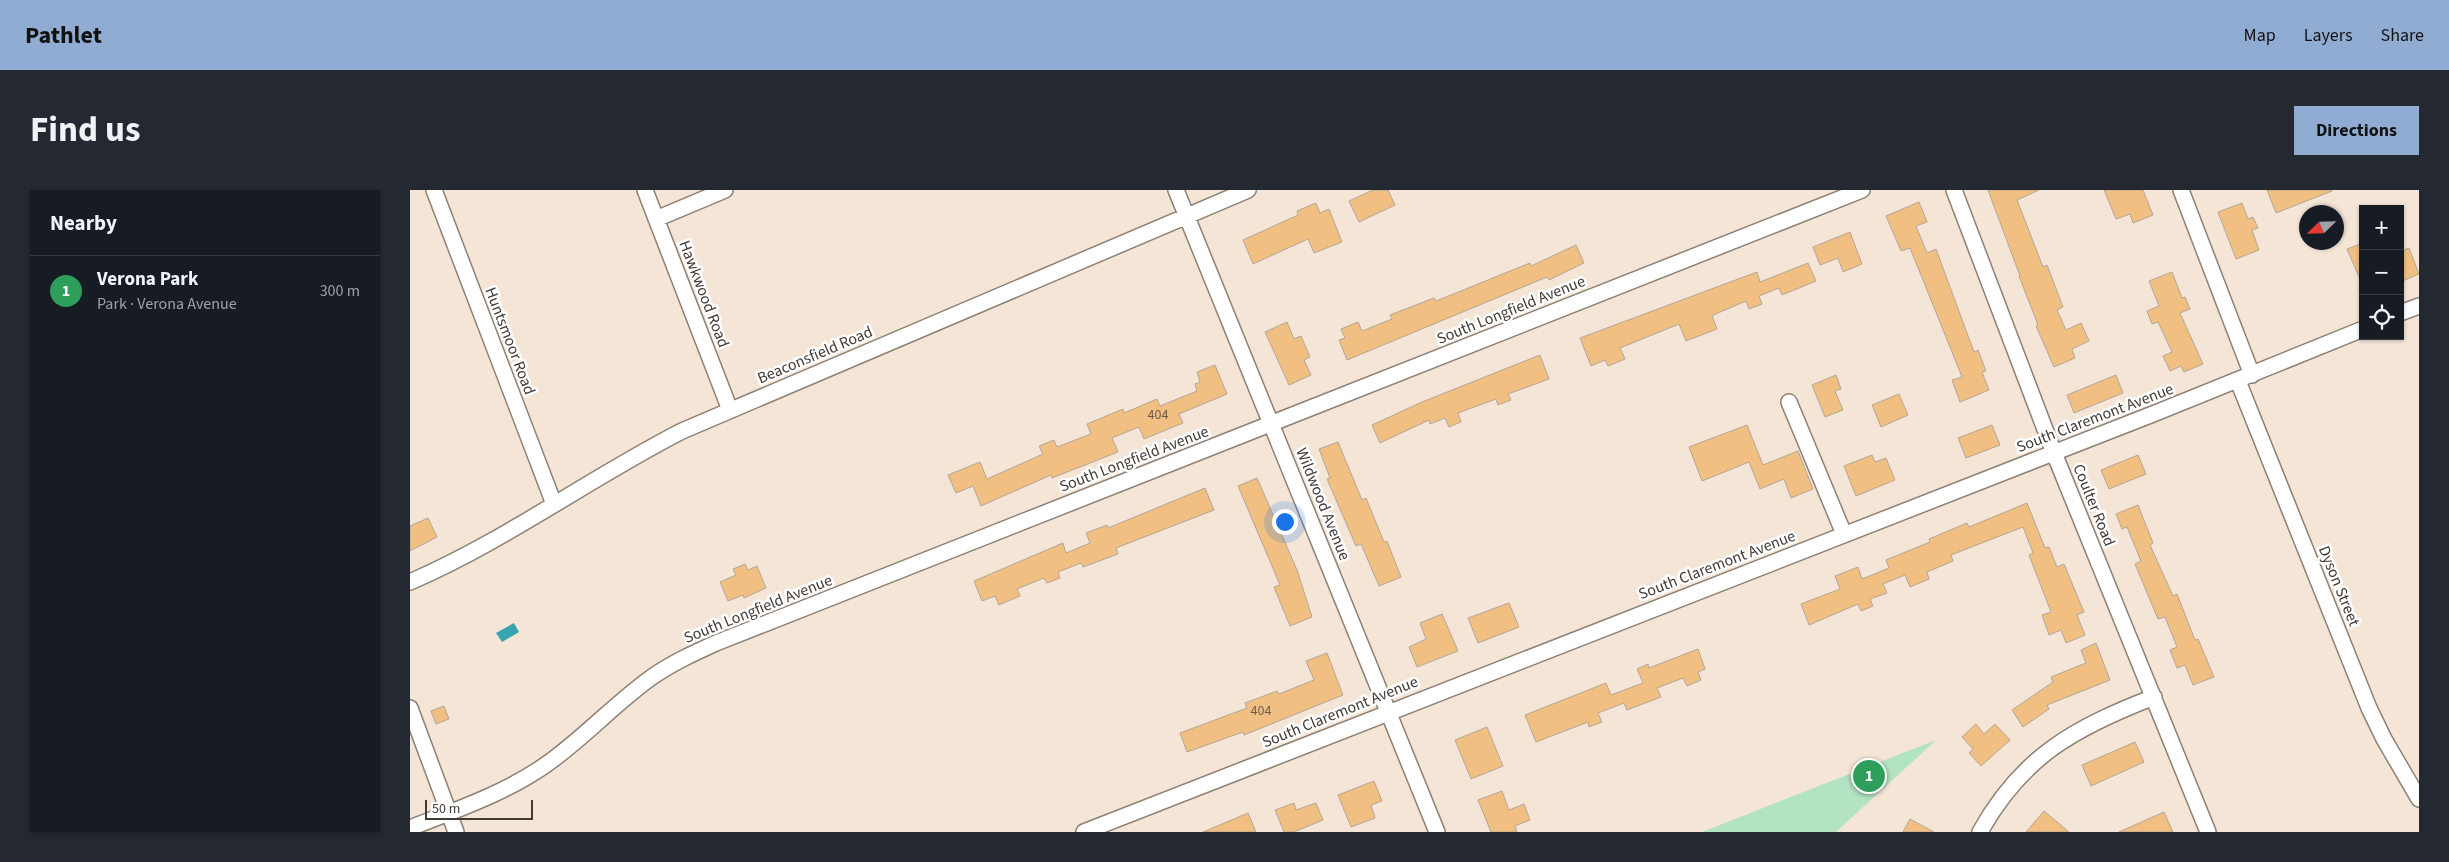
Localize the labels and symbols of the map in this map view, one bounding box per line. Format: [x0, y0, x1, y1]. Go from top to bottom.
north arrow [2299, 205, 2344, 250]
street label: Hawkwood Road [673, 237, 735, 351]
street label: South Longfield Avenue [1433, 270, 1589, 350]
street label: Huntsmoor Road [479, 284, 541, 398]
street label: Beaconsfield Road [754, 321, 876, 389]
street label: South Claremont Avenue [2013, 378, 2177, 458]
house number: 404 [1148, 405, 1168, 425]
street label: South Longfield Avenue [1056, 420, 1212, 498]
street label: Wildwood Avenue [1290, 444, 1356, 564]
street label: Coulter Road [2068, 461, 2120, 549]
your location [1272, 509, 1298, 535]
street label: South Claremont Avenue [1635, 525, 1799, 605]
street label: Dyson Street [2313, 543, 2365, 630]
street label: South Longfield Avenue [680, 569, 836, 649]
street label: South Claremont Avenue [1259, 671, 1421, 753]
house number: 404 [1251, 701, 1271, 721]
pin: 1 [1853, 757, 1885, 795]
scale bar [425, 797, 532, 820]

